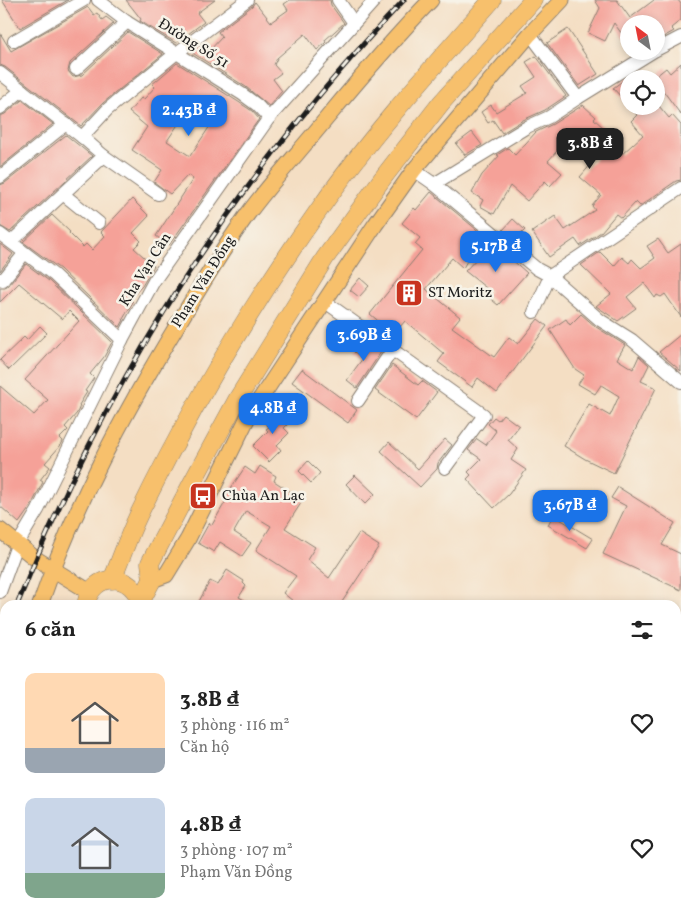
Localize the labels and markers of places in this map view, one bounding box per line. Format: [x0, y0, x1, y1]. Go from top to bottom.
pin: 2.43B ₫ [143, 94, 235, 137]
pin: 3.8B ₫ [549, 128, 631, 170]
pin: 5.17B ₫ [450, 230, 542, 273]
building icon: ST Moritz [394, 278, 424, 308]
place label: ST Moritz [428, 283, 492, 304]
pin: 3.69B ₫ [318, 320, 410, 362]
pin: 4.8B ₫ [232, 392, 314, 435]
bus stop icon: Chùa An Lạc [188, 481, 218, 511]
place label: Chùa An Lạc [222, 486, 305, 507]
pin: 3.67B ₫ [524, 490, 616, 532]

